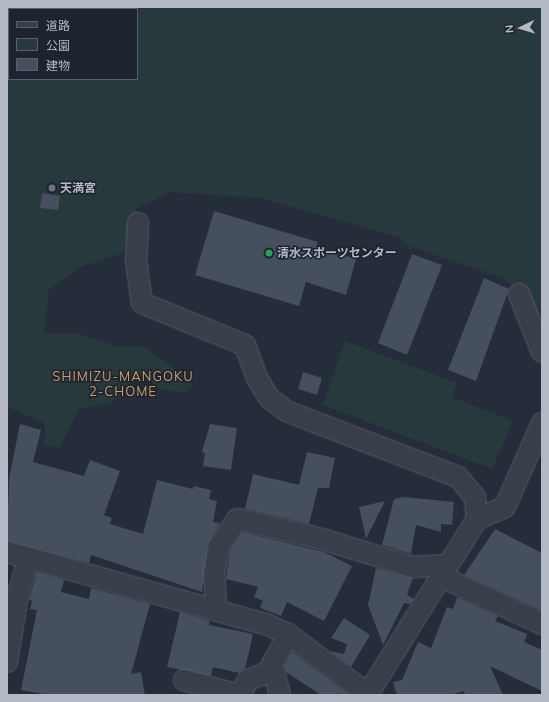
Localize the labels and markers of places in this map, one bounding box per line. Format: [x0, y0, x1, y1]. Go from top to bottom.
place label: 天満宮 [60, 181, 96, 195]
marker: 天満宮 [47, 183, 57, 193]
place label: 清水スポーツセンター [277, 246, 397, 260]
marker: 清水スポーツセンター [264, 248, 274, 258]

